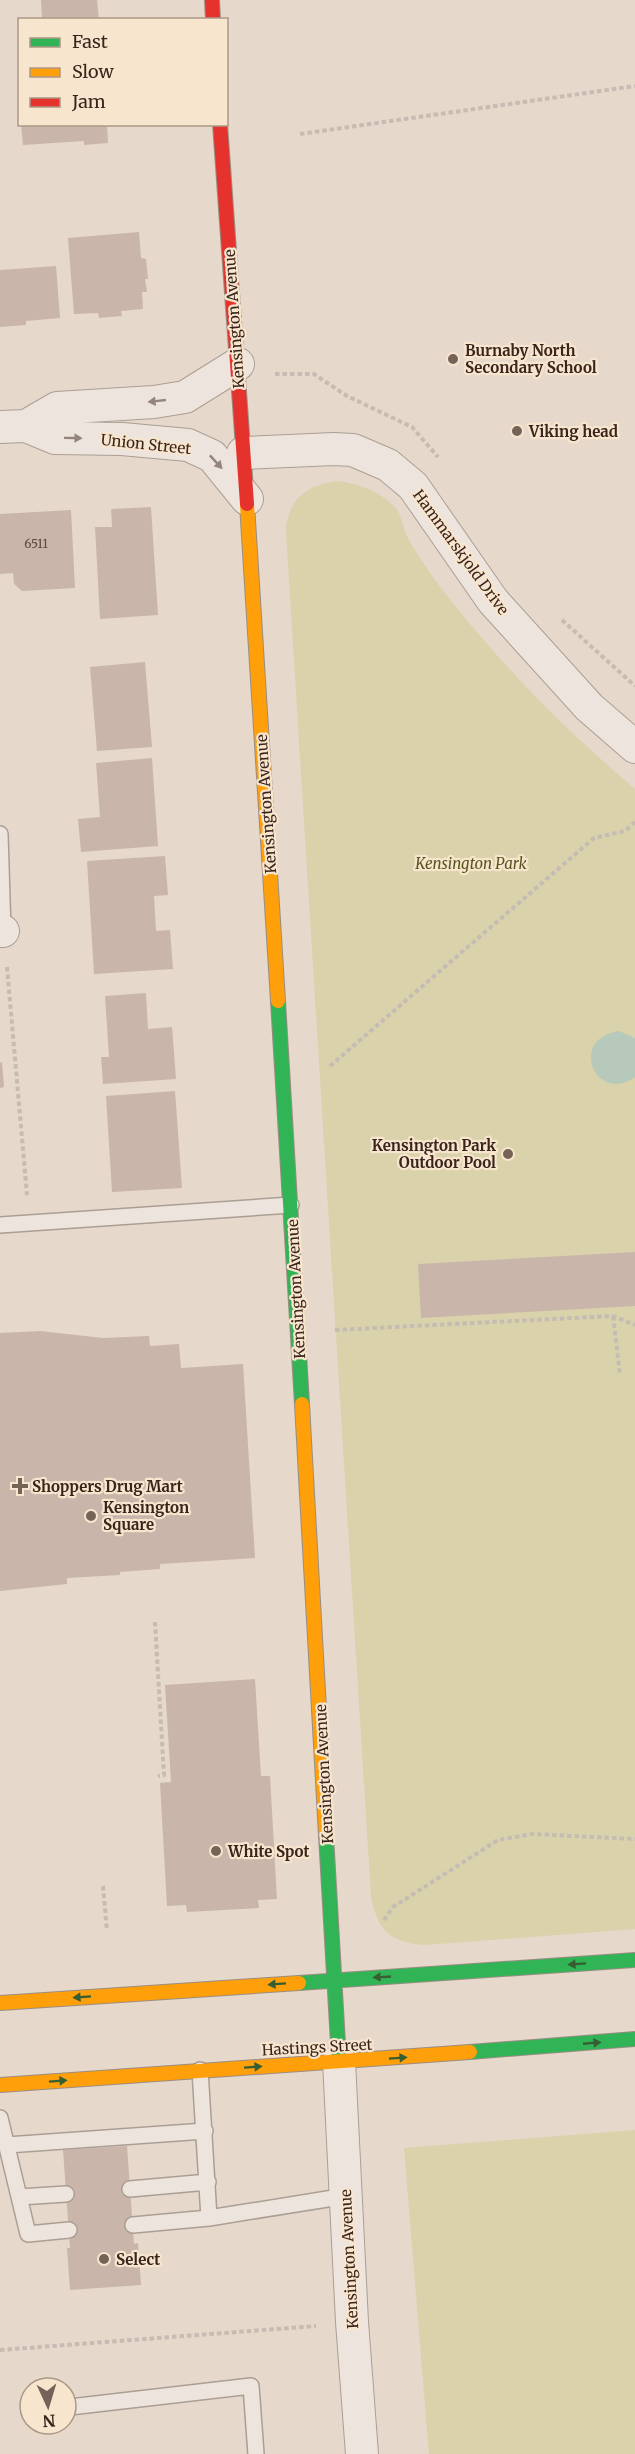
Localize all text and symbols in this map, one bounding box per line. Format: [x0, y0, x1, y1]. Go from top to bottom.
legend [18, 18, 228, 126]
text: Fast [72, 30, 108, 53]
text: Slow [72, 60, 115, 83]
text: Jam [71, 90, 106, 113]
street label: Kensington Avenue [220, 248, 248, 389]
place label: Burnaby North Secondary School [465, 341, 597, 377]
marker: Burnaby North Secondary School [446, 352, 460, 366]
one-way arrow [147, 396, 166, 406]
place label: Viking head [528, 422, 618, 441]
marker: Viking head [510, 424, 524, 438]
street label: Union Street [100, 430, 192, 458]
one-way arrow [63, 433, 82, 443]
one-way arrow [209, 455, 223, 470]
street label: Hammarskjold Drive [409, 486, 513, 619]
house number: 6511 [24, 536, 48, 551]
street label: Kensington Avenue [252, 733, 280, 874]
park label: Kensington Park [414, 854, 528, 873]
place label: Kensington Park Outdoor Pool [372, 1136, 496, 1172]
marker: Kensington Park Outdoor Pool [501, 1147, 515, 1161]
street label: Kensington Avenue [283, 1219, 309, 1359]
place label: Shoppers Drug Mart [32, 1477, 183, 1496]
marker: Shoppers Drug Mart [13, 1479, 27, 1493]
place label: Kensington Square [103, 1498, 189, 1534]
marker: Kensington Square [84, 1509, 98, 1523]
street label: Kensington Avenue [311, 1704, 337, 1844]
place label: White Spot [227, 1842, 310, 1861]
marker: White Spot [209, 1844, 223, 1858]
one-way arrow [567, 1959, 586, 1969]
one-way arrow [373, 1973, 392, 1982]
one-way arrow [267, 1979, 286, 1988]
one-way arrow [73, 1992, 92, 2002]
street label: Hastings Street [261, 2035, 373, 2059]
one-way arrow [582, 2038, 601, 2047]
one-way arrow [388, 2054, 407, 2063]
one-way arrow [243, 2062, 262, 2071]
one-way arrow [49, 2076, 68, 2086]
street label: Kensington Avenue [336, 2189, 362, 2329]
place label: Select [116, 2250, 160, 2269]
marker: Select [97, 2252, 111, 2266]
north arrow [18, 2376, 78, 2436]
text: N [42, 2411, 56, 2431]

